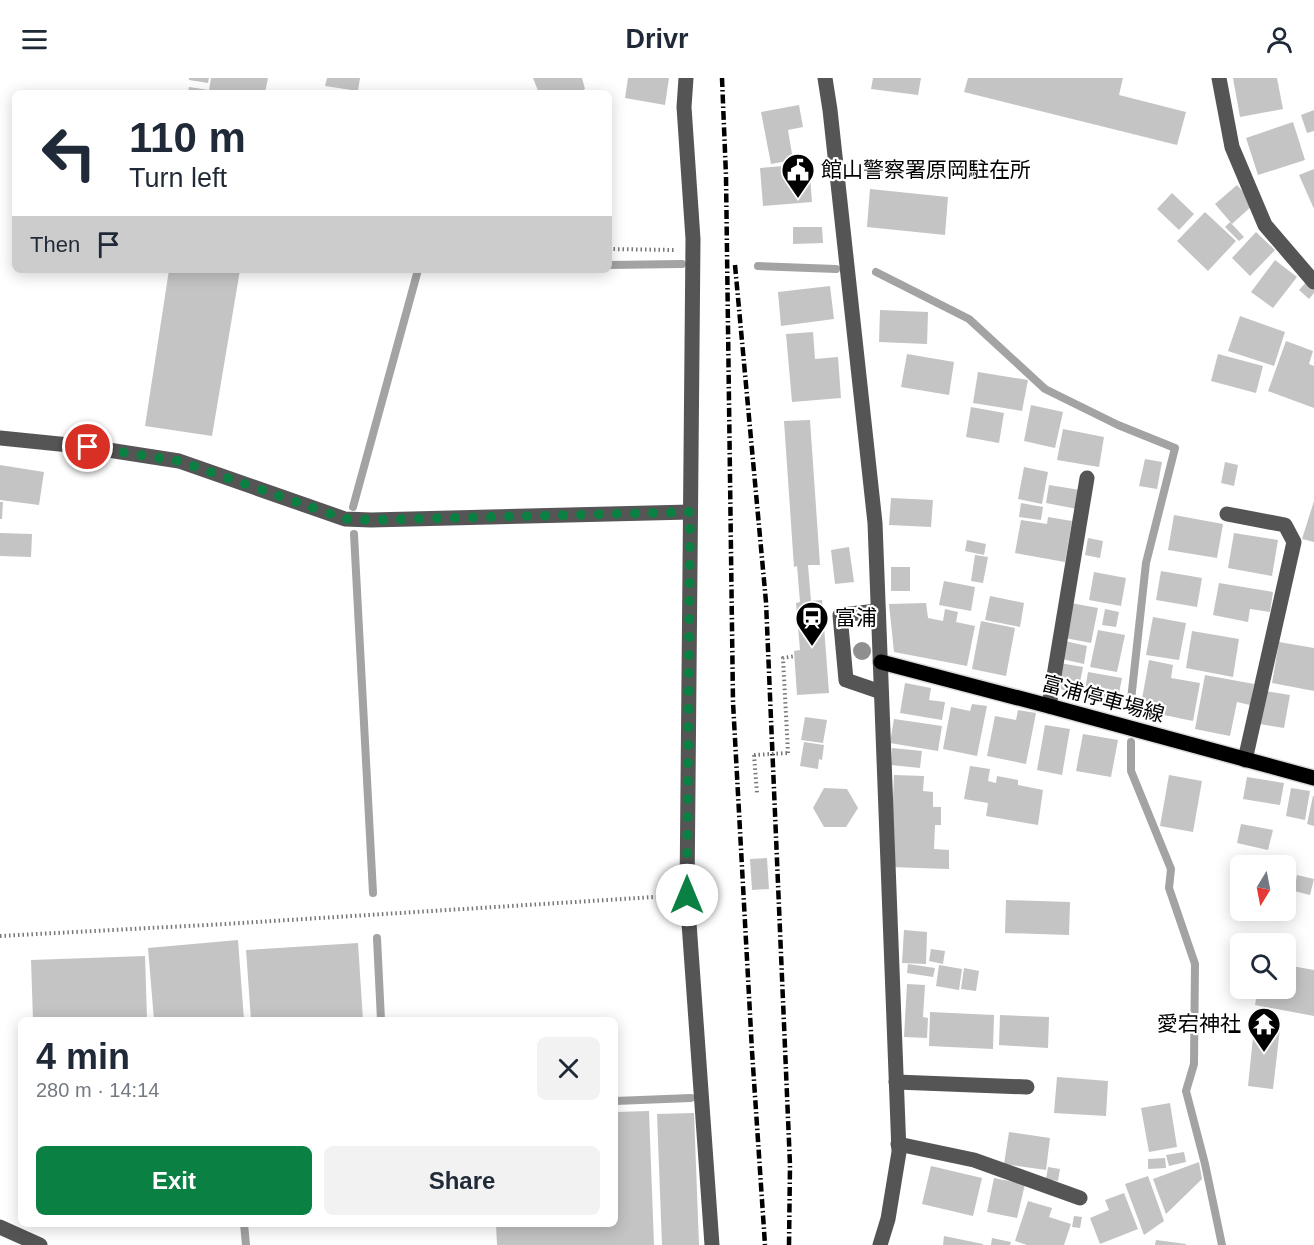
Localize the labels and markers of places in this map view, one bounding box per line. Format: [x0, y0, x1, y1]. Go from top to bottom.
public building icon: 館山警察署原岡駐在所 [780, 152, 816, 199]
place label: 館山警察署原岡駐在所 [821, 158, 1031, 181]
pin [62, 421, 113, 472]
station icon: 富浦 [794, 600, 830, 647]
place label: 富浦 [835, 606, 877, 629]
temple icon: 愛宕神社 [1246, 1006, 1282, 1053]
place label: 愛宕神社 [1157, 1012, 1241, 1035]

